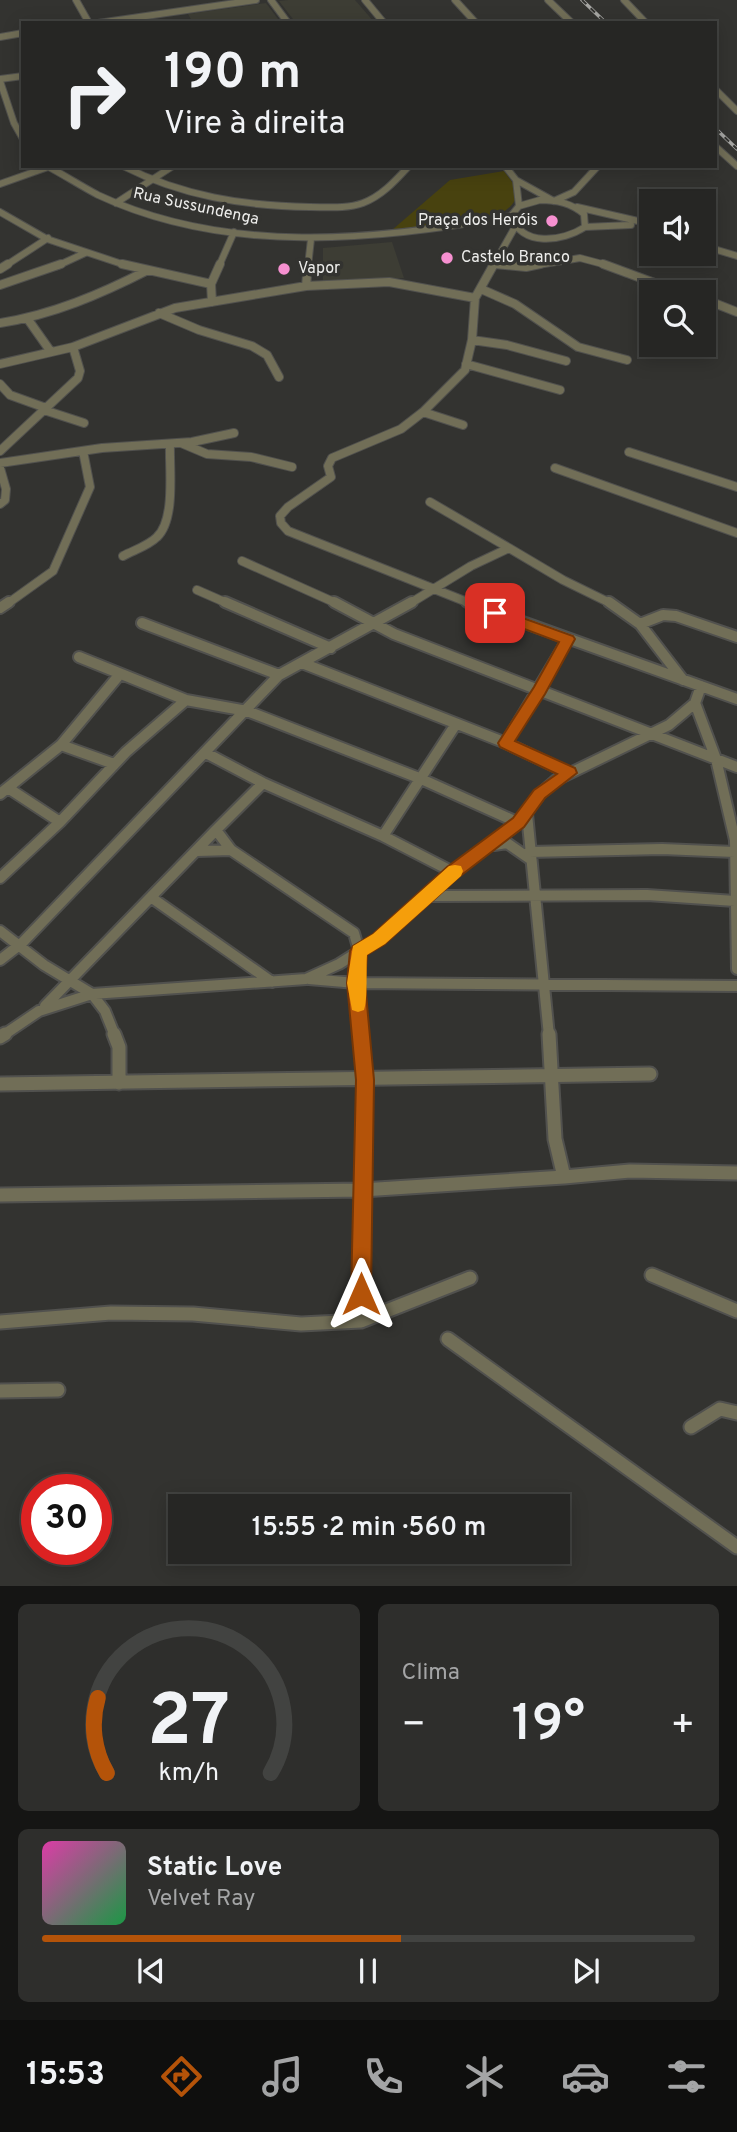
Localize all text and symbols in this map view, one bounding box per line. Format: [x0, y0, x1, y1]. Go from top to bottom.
text: 190 m [164, 44, 301, 106]
icon: right [49, 49, 140, 140]
text: Vire à direita [164, 105, 345, 145]
street label: Rua Sussundenga [131, 184, 261, 230]
map controls [639, 189, 716, 357]
button: sound [639, 189, 716, 266]
place label: Praça dos Heróis [418, 211, 538, 231]
marker: Praça dos Heróis [544, 213, 560, 229]
place label: Castelo Branco [461, 248, 570, 268]
marker: Castelo Branco [439, 250, 455, 266]
place label: Vapor [298, 259, 340, 279]
marker: Vapor [276, 261, 292, 277]
button: search [639, 280, 716, 357]
pin [465, 583, 525, 643]
icon: arrive [476, 594, 514, 632]
position arrow [324, 1257, 398, 1331]
speed limit sign: 30 [21, 1474, 112, 1565]
text: 15:55 · 2 min · 560 m [252, 1512, 486, 1545]
text: Clima [402, 1659, 460, 1688]
text: 27 [147, 1680, 230, 1772]
text: 19° [511, 1693, 585, 1759]
text: − [402, 1702, 426, 1751]
text: + [670, 1702, 695, 1751]
text: km/h [158, 1758, 219, 1790]
text: Static Love [147, 1852, 282, 1885]
text: Velvet Ray [147, 1885, 255, 1914]
icon: previous [132, 1952, 170, 1990]
icon: pause [349, 1952, 387, 1990]
icon: next [567, 1952, 605, 1990]
icon: directions [157, 2052, 206, 2101]
icon: music [258, 2052, 307, 2101]
icon: phone [359, 2052, 408, 2101]
icon: climate [460, 2052, 509, 2101]
icon: car [561, 2052, 610, 2101]
icon: filters [662, 2052, 711, 2101]
text: 15:53 [26, 2056, 105, 2096]

